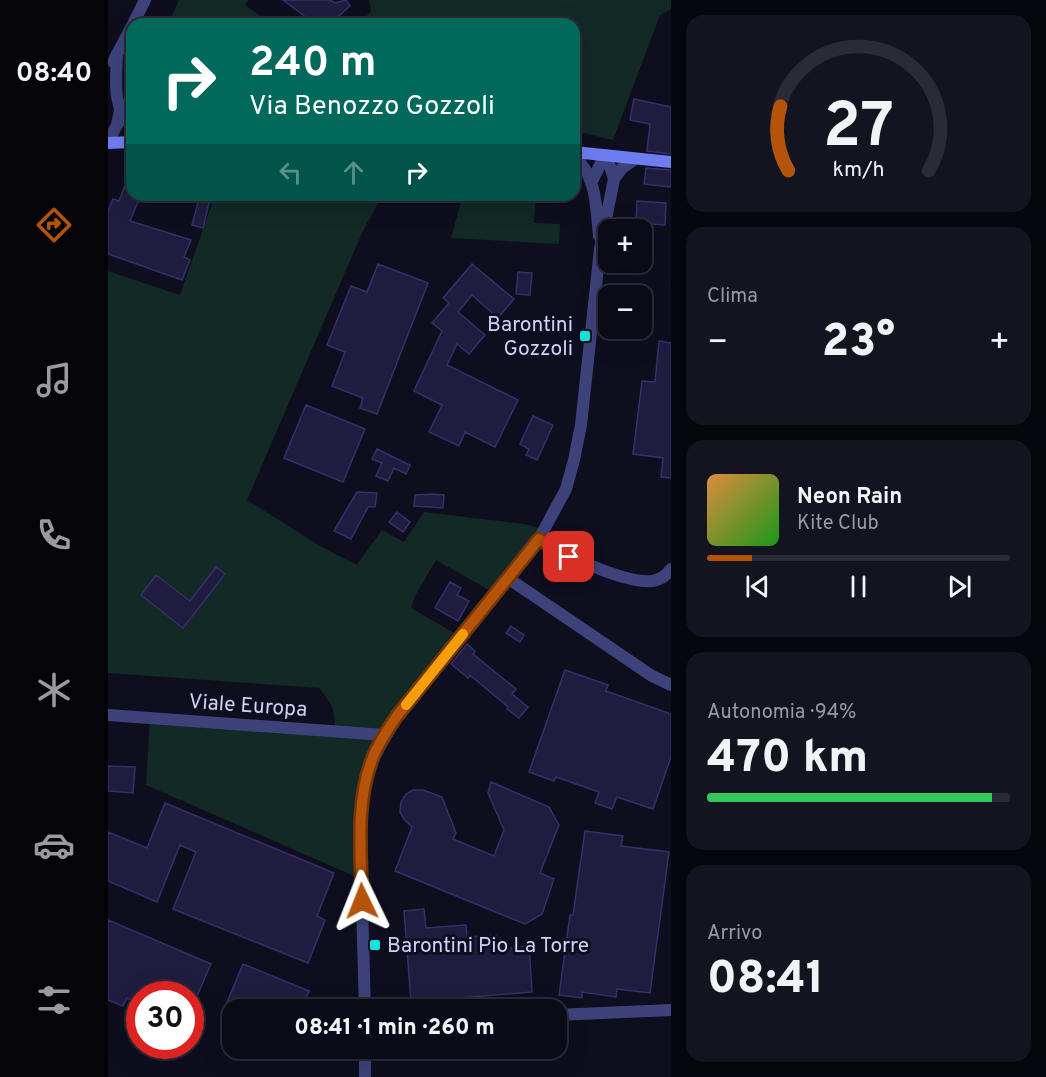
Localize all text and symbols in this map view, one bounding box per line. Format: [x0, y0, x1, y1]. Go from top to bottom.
text: 240 m [249, 38, 377, 91]
icon: right [150, 42, 228, 120]
text: 08:40 [16, 57, 92, 91]
text: Via Benozzo Gozzoli [249, 90, 495, 124]
text: 27 [823, 90, 894, 169]
icon: left [274, 156, 307, 189]
icon: ahead [337, 156, 370, 189]
icon: right [400, 156, 433, 189]
text: km/h [832, 157, 885, 184]
icon: directions [33, 204, 75, 246]
map controls [598, 219, 652, 339]
button: + [598, 219, 652, 273]
text: Clima [707, 284, 758, 310]
button: − [598, 285, 652, 339]
place label: Barontini Gozzoli [487, 312, 573, 363]
text: 23° [822, 315, 895, 372]
text: − [707, 323, 728, 365]
text: + [989, 323, 1010, 365]
marker: Barontini Gozzoli [578, 329, 592, 343]
icon: music [33, 359, 75, 401]
text: Neon Rain [797, 484, 902, 511]
text: Kite Club [797, 511, 879, 537]
icon: phone [33, 514, 75, 556]
pin [543, 531, 594, 582]
icon: arrive [552, 540, 585, 573]
icon: previous [741, 570, 774, 603]
icon: pause [842, 570, 875, 603]
icon: next [943, 570, 976, 603]
icon: climate [33, 669, 75, 711]
street label: Viale Europa [188, 689, 308, 724]
text: Autonomia · 94% [707, 700, 856, 726]
text: 470 km [707, 731, 868, 788]
icon: car [33, 824, 75, 866]
position arrow [330, 869, 394, 933]
text: Arrivo [707, 921, 762, 947]
place label: Barontini Pio La Torre [387, 933, 589, 960]
marker: Barontini Pio La Torre [368, 938, 382, 952]
text: 08:41 [707, 952, 824, 1009]
icon: filters [33, 979, 75, 1021]
speed limit sign: 30 [126, 981, 204, 1059]
text: 08:41 · 1 min · 260 m [294, 1015, 495, 1042]

